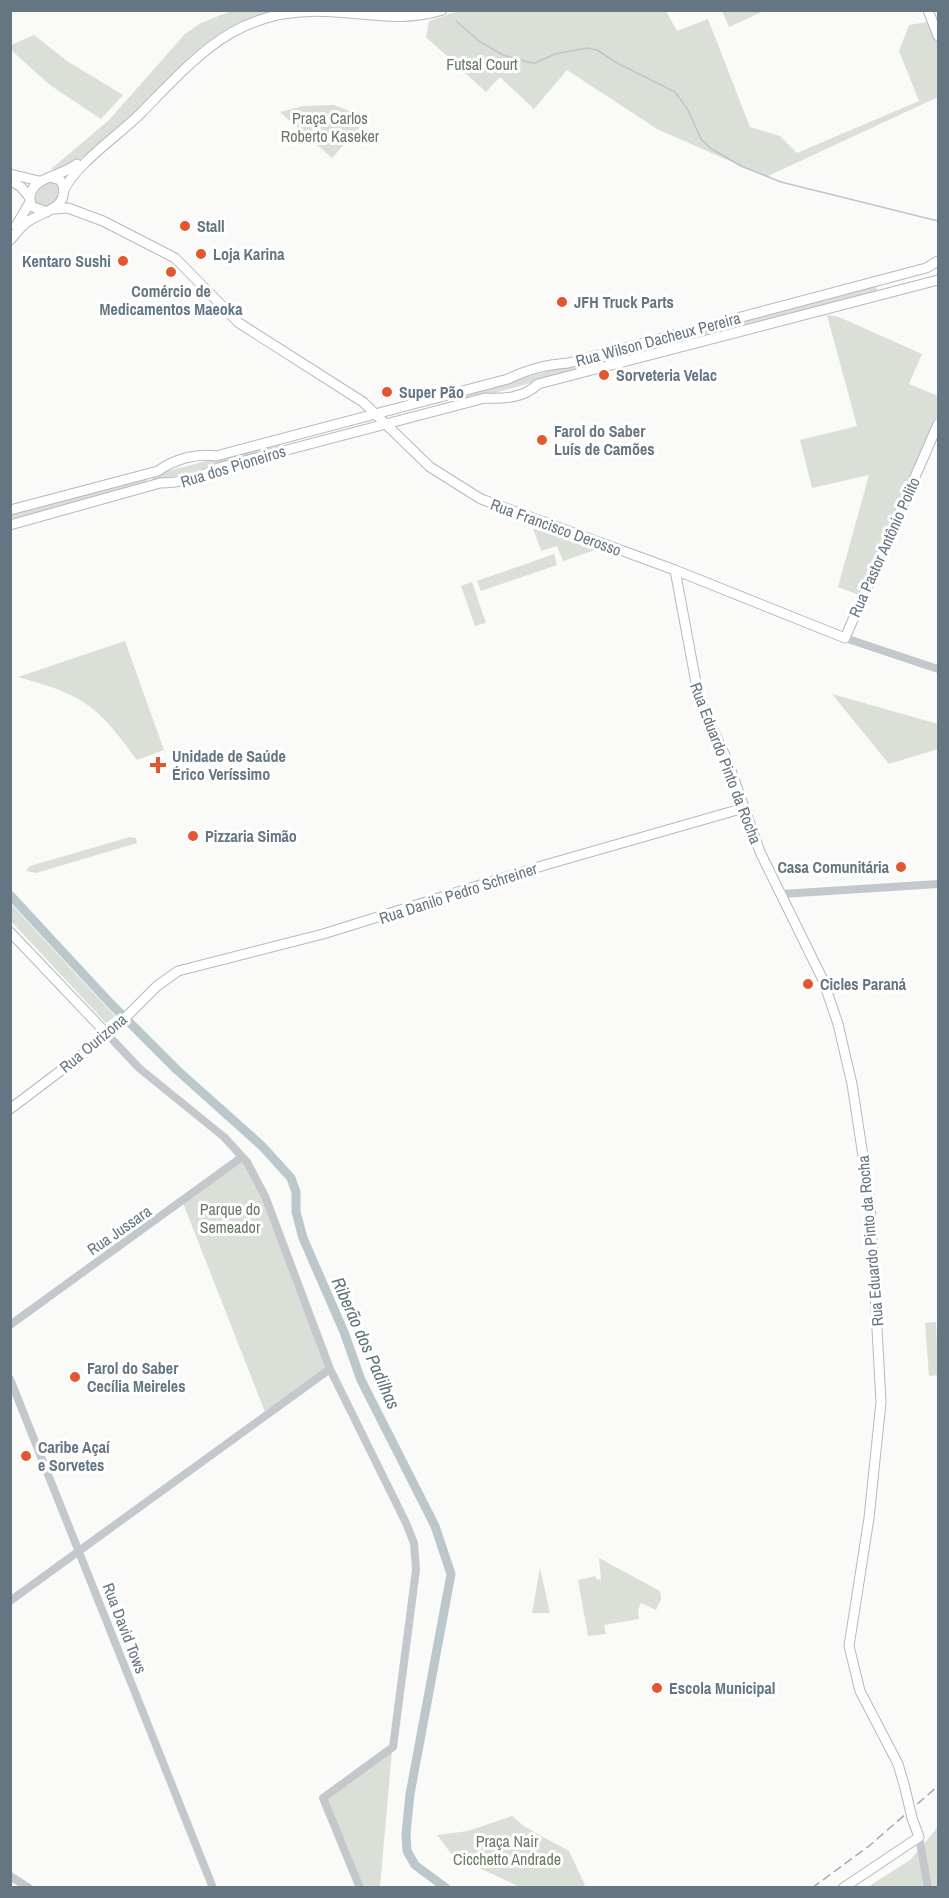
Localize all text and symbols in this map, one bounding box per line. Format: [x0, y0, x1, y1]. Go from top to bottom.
park label: Futsal Court [446, 53, 518, 75]
park label: Praça Carlos Roberto Kaseker [281, 107, 380, 147]
place label: Stall [197, 215, 225, 237]
marker: Stall [178, 219, 192, 233]
place label: Loja Karina [213, 243, 285, 265]
marker: Loja Karina [194, 247, 208, 261]
place label: Kentaro Sushi [22, 250, 111, 272]
marker: Kentaro Sushi [116, 254, 130, 268]
marker: Comércio de Medicamentos Maeoka [164, 265, 178, 279]
place label: Comércio de Medicamentos Maeoka [100, 280, 243, 320]
place label: JFH Truck Parts [574, 291, 674, 313]
marker: JFH Truck Parts [555, 295, 569, 309]
street label: Rua Wilson Dacheux Pereira [573, 306, 744, 372]
place label: Sorveteria Velac [616, 364, 717, 386]
marker: Sorveteria Velac [597, 368, 611, 382]
place label: Super Pão [399, 381, 464, 403]
marker: Super Pão [380, 385, 394, 399]
place label: Farol do Saber Luís de Camões [554, 420, 655, 460]
marker: Farol do Saber Luís de Camões [535, 433, 549, 447]
street label: Rua dos Pioneiros [178, 440, 288, 492]
street label: Rua Pastor Antônio Polito [843, 474, 925, 620]
street label: Rua Francisco Derosso [487, 493, 625, 561]
street label: Rua Eduardo Pinto da Rocha [685, 679, 767, 848]
place label: Unidade de Saúde Érico Veríssimo [172, 745, 286, 785]
marker: Unidade de Saúde Érico Veríssimo [149, 756, 167, 774]
place label: Pizzaria Simão [205, 825, 297, 847]
marker: Pizzaria Simão [186, 829, 200, 843]
place label: Casa Comunitária [777, 856, 890, 878]
street label: Rua Danilo Pedro Schreiner [376, 857, 540, 929]
marker: Casa Comunitária [894, 860, 908, 874]
place label: Cicles Paraná [820, 973, 907, 995]
marker: Cicles Paraná [801, 977, 815, 991]
street label: Rua Ourizona [55, 1008, 132, 1078]
street label: Rua Eduardo Pinto da Rocha [852, 1154, 888, 1327]
park label: Parque do Semeador [200, 1198, 261, 1238]
street label: Rua Jussara [83, 1199, 156, 1260]
water label: Riberão dos Padilhas [326, 1273, 406, 1413]
place label: Farol do Saber Cecília Meireles [87, 1357, 185, 1397]
marker: Farol do Saber Cecília Meireles [68, 1370, 82, 1384]
place label: Caribe Açaí e Sorvetes [38, 1436, 111, 1476]
marker: Caribe Açaí e Sorvetes [19, 1449, 33, 1463]
street label: Rua David Tows [98, 1580, 152, 1676]
place label: Escola Municipal [669, 1677, 775, 1699]
marker: Escola Municipal [650, 1681, 664, 1695]
park label: Praça Nair Cicchetto Andrade [453, 1830, 561, 1870]

